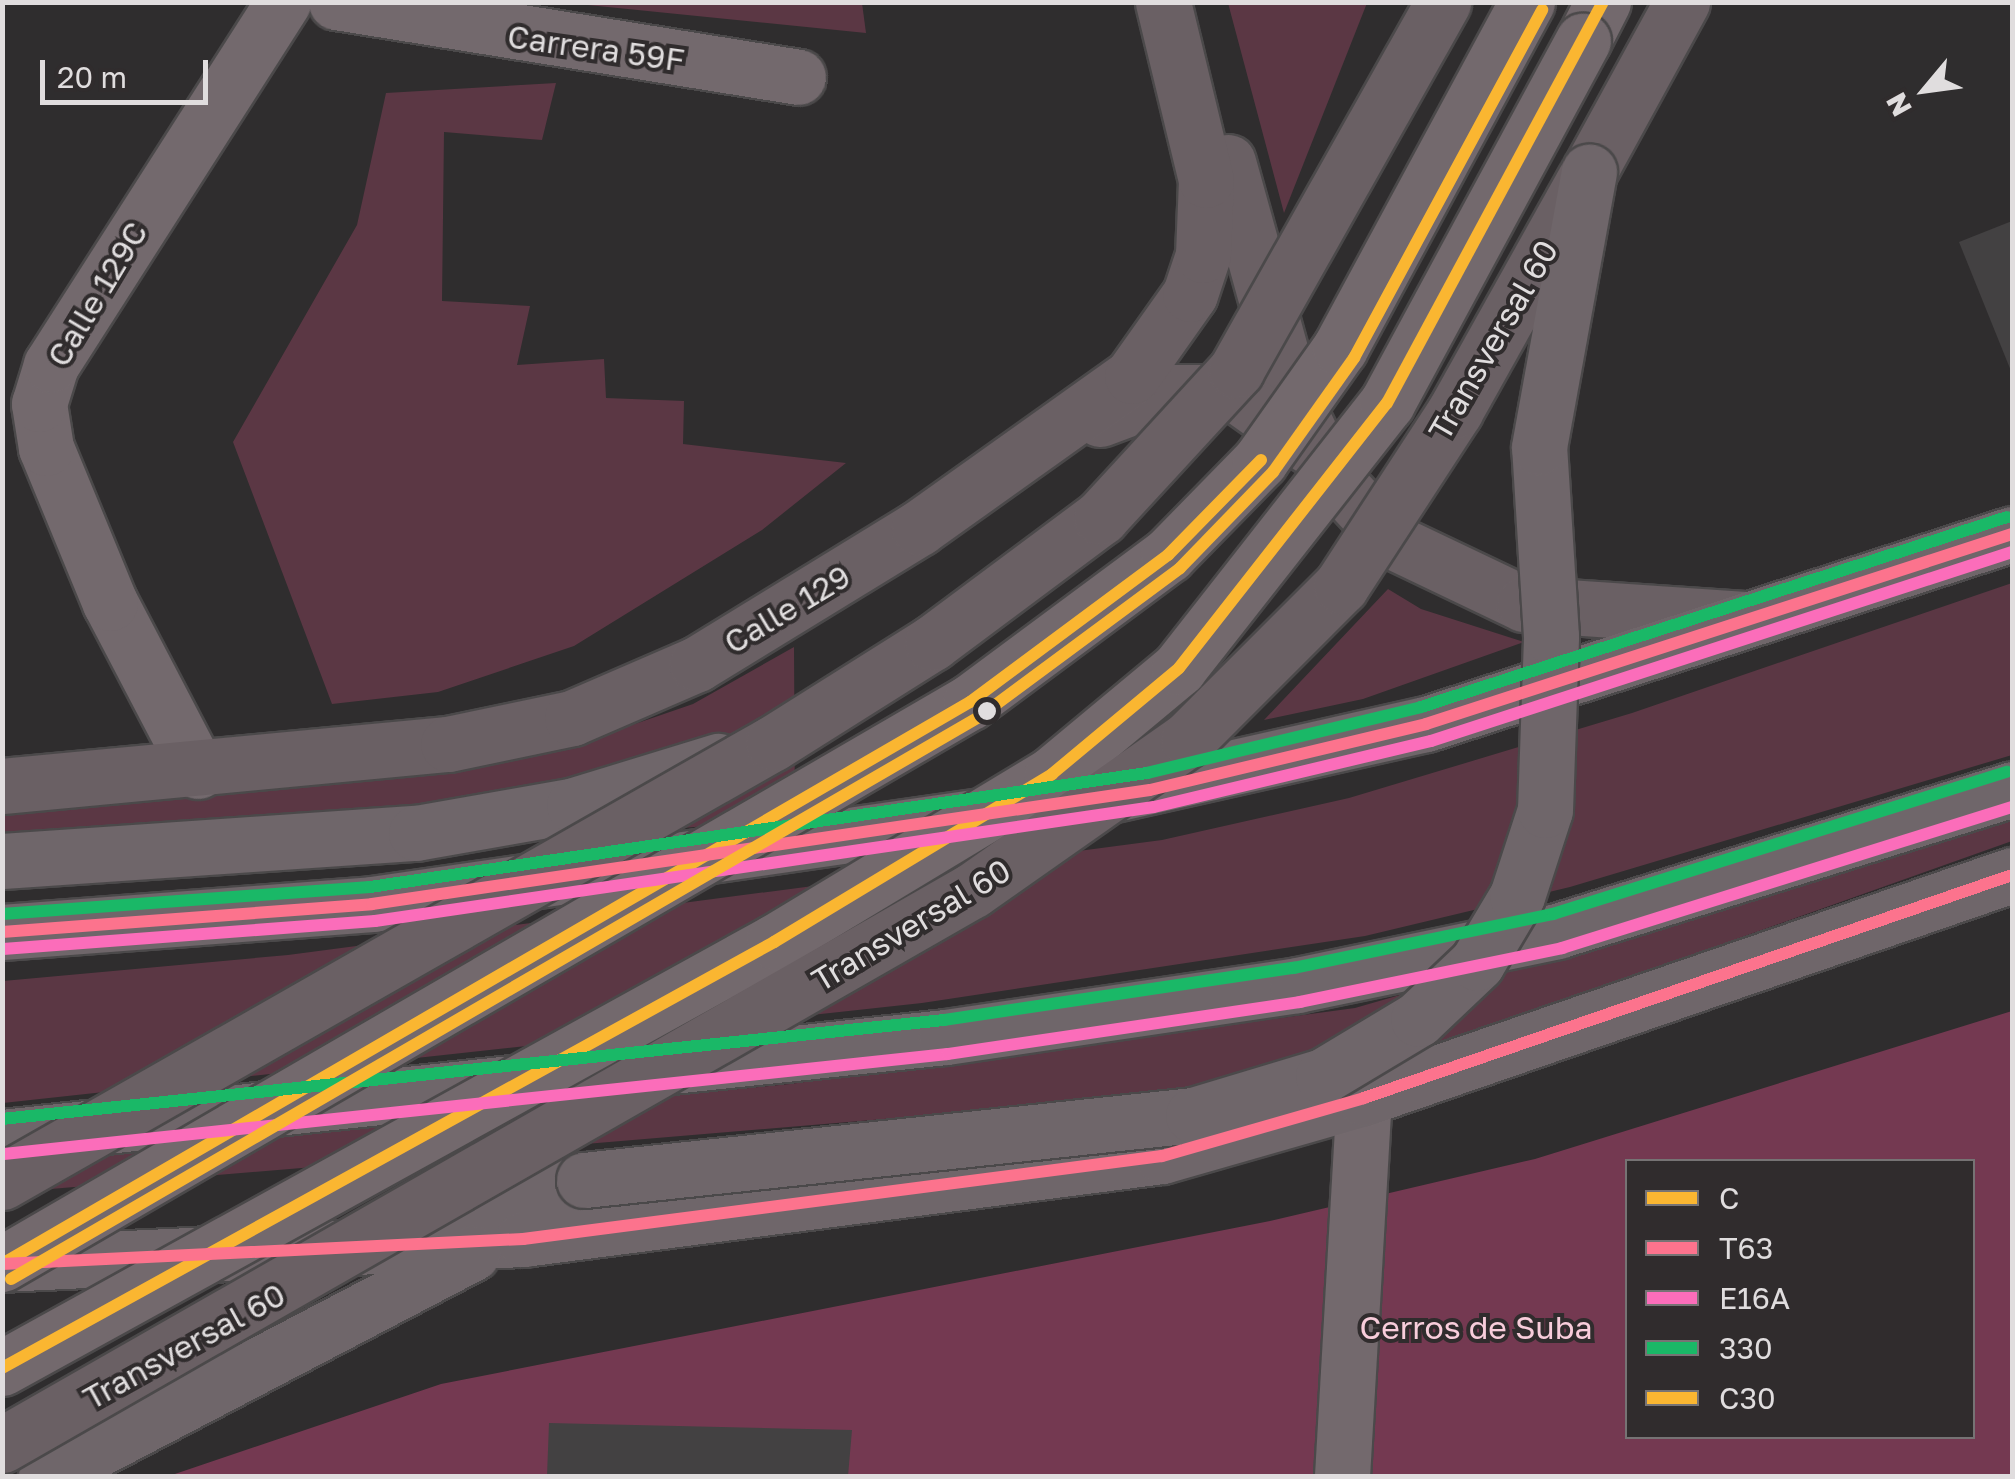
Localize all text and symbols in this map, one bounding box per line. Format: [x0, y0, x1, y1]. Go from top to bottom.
street label: Carrera 59F [505, 17, 687, 79]
scale bar [45, 40, 212, 102]
north arrow [1875, 40, 1975, 140]
text: 20 m [57, 59, 127, 95]
text: N [1879, 87, 1918, 122]
street label: Calle 129C [39, 215, 155, 373]
street label: Transversal 60 [1420, 233, 1566, 447]
street label: Calle 129 [717, 556, 857, 662]
unlabelled marker [977, 701, 997, 721]
street label: Transversal 60 [805, 851, 1017, 999]
legend [1625, 1159, 1975, 1439]
text: C [1719, 1180, 1739, 1216]
text: T63 [1719, 1230, 1773, 1266]
street label: Transversal 60 [76, 1275, 292, 1417]
text: E16A [1719, 1280, 1790, 1316]
park label: Cerros de Suba [1360, 1308, 1592, 1346]
text: 330 [1719, 1330, 1773, 1366]
text: C30 [1719, 1380, 1776, 1416]

